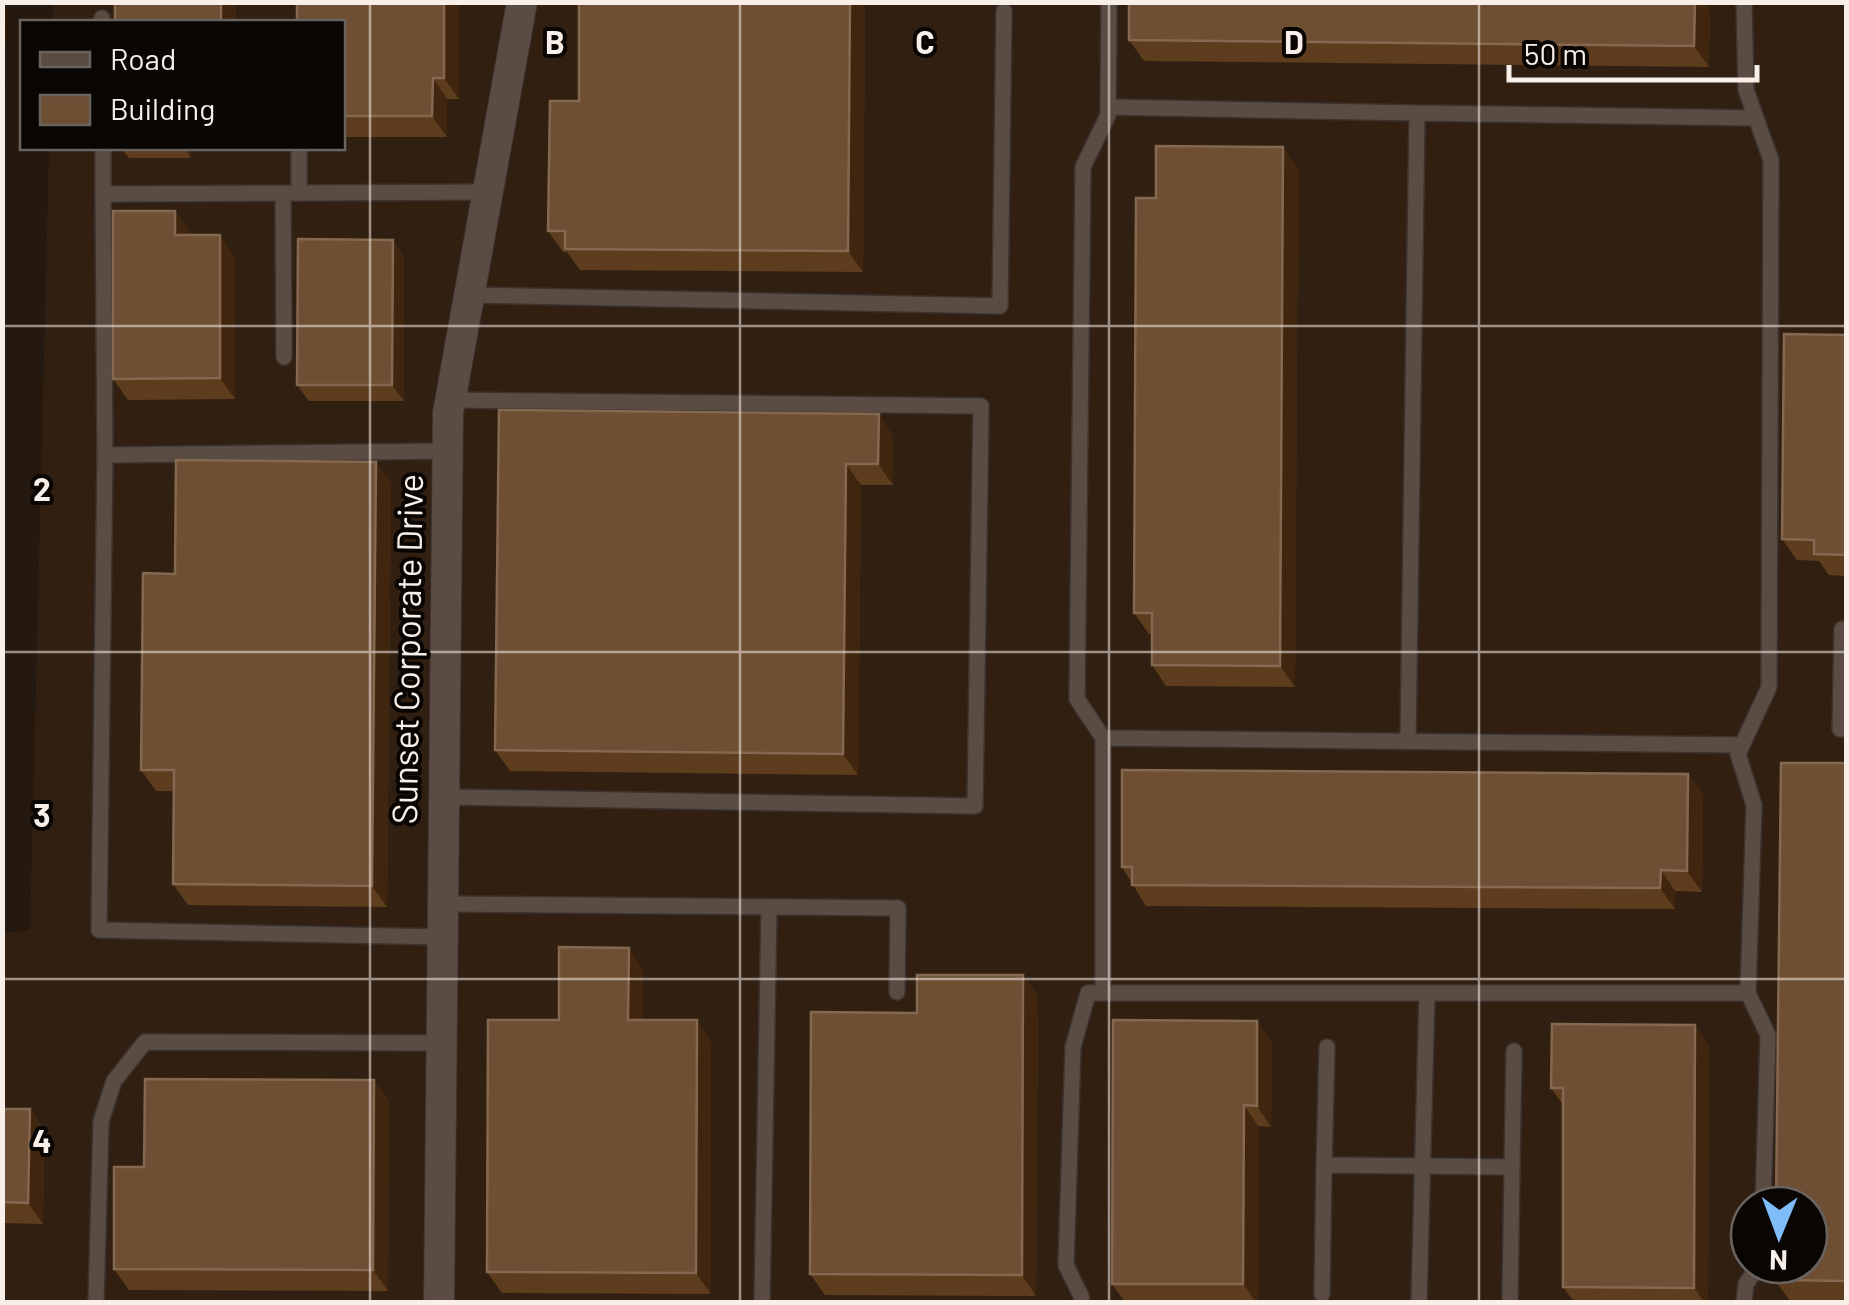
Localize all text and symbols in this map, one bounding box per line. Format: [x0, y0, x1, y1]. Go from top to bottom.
legend [20, 20, 345, 150]
scale bar [1509, 20, 1756, 82]
text: B [545, 22, 565, 60]
text: C [915, 22, 935, 60]
text: D [1284, 22, 1304, 60]
text: 50 m [1524, 35, 1587, 71]
text: Road [110, 40, 176, 76]
text: Building [110, 90, 215, 126]
text: 2 [33, 469, 51, 507]
street label: Sunset Corporate Drive [382, 473, 430, 825]
text: 3 [33, 795, 51, 833]
text: 4 [32, 1121, 52, 1159]
north arrow [1729, 1185, 1829, 1285]
text: N [1769, 1244, 1788, 1278]

